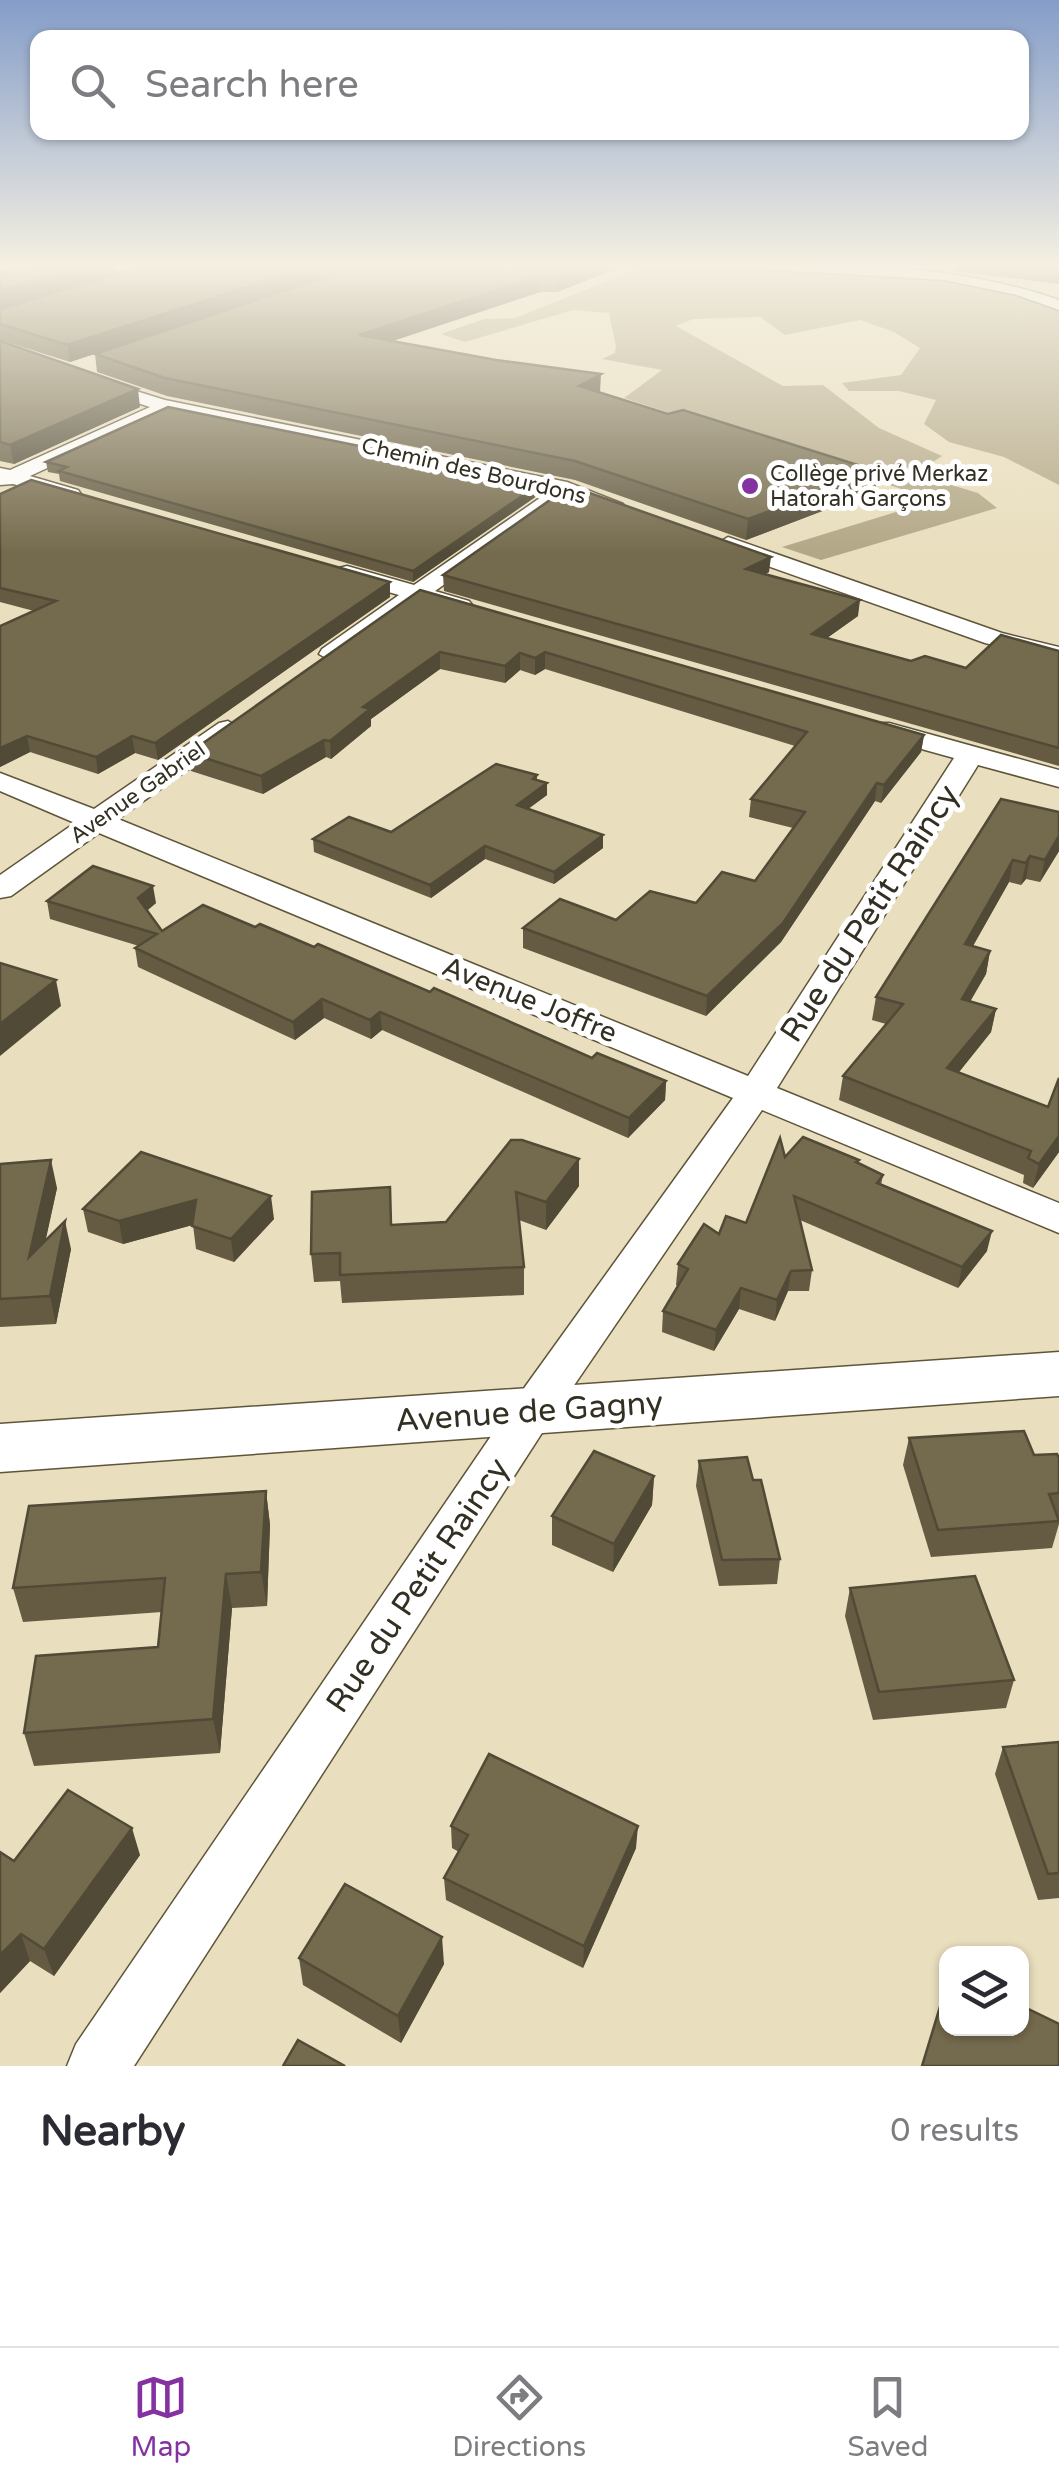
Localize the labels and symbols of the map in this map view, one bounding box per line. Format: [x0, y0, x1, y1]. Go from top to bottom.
street label: Chemin des Bourdons [359, 432, 589, 509]
place label: Collège privé Merkaz Hatorah Garçons [770, 461, 988, 512]
marker: Collège privé Merkaz Hatorah Garçons [739, 475, 761, 497]
street label: Avenue Gabriel [65, 737, 210, 849]
street label: Rue du Petit Raincy [772, 778, 967, 1049]
street label: Avenue Joffre [437, 949, 622, 1050]
street label: Avenue de Gagny [394, 1384, 664, 1440]
street label: Rue du Petit Raincy [318, 1451, 517, 1720]

